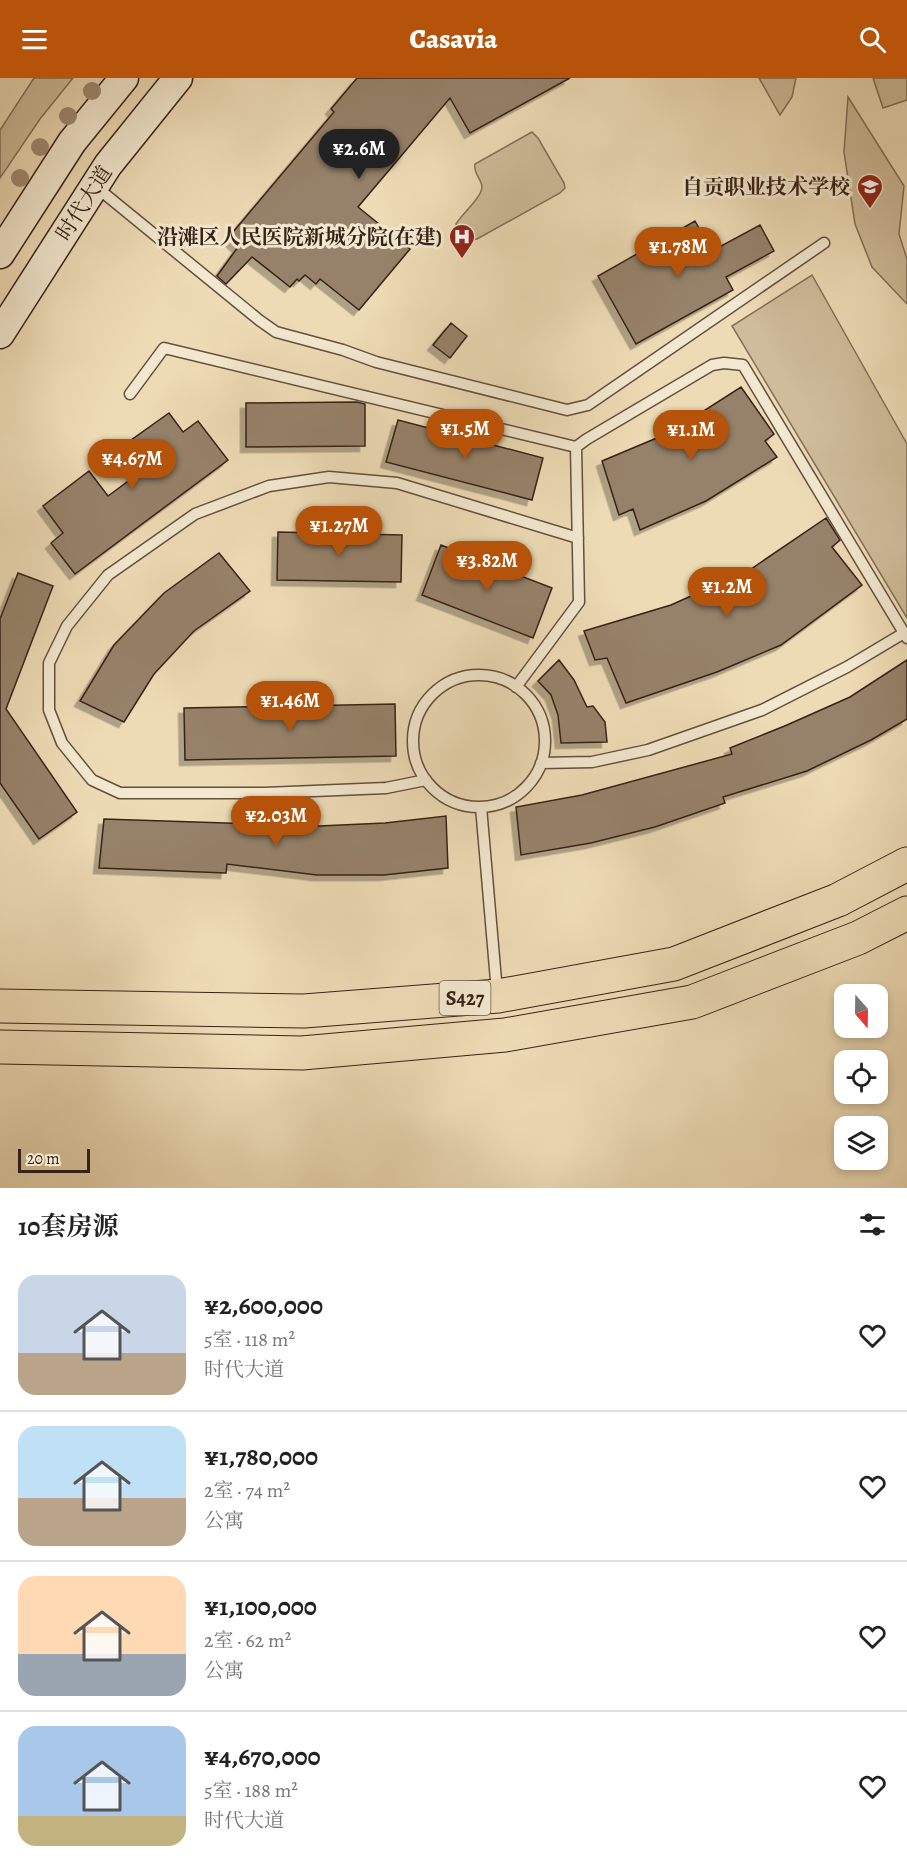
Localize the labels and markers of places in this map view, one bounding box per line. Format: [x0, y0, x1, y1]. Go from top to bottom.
pin: ¥2.6M [317, 129, 401, 180]
school or university icon: 自贡职业技术学校 [855, 172, 885, 210]
place label: 自贡职业技术学校 [682, 173, 850, 201]
hospital icon: 沿滩区人民医院新城分院(在建) [447, 222, 477, 260]
place label: 沿滩区人民医院新城分院(在建) [157, 223, 442, 251]
pin: ¥1.78M [629, 227, 727, 278]
pin: ¥1.5M [423, 409, 507, 460]
pin: ¥1.1M [649, 410, 733, 461]
pin: ¥4.67M [83, 439, 181, 490]
pin: ¥1.27M [290, 506, 388, 557]
pin: ¥3.82M [438, 541, 536, 592]
pin: ¥1.2M [685, 567, 769, 618]
pin: ¥1.46M [241, 681, 339, 732]
pin: ¥2.03M [227, 796, 325, 847]

